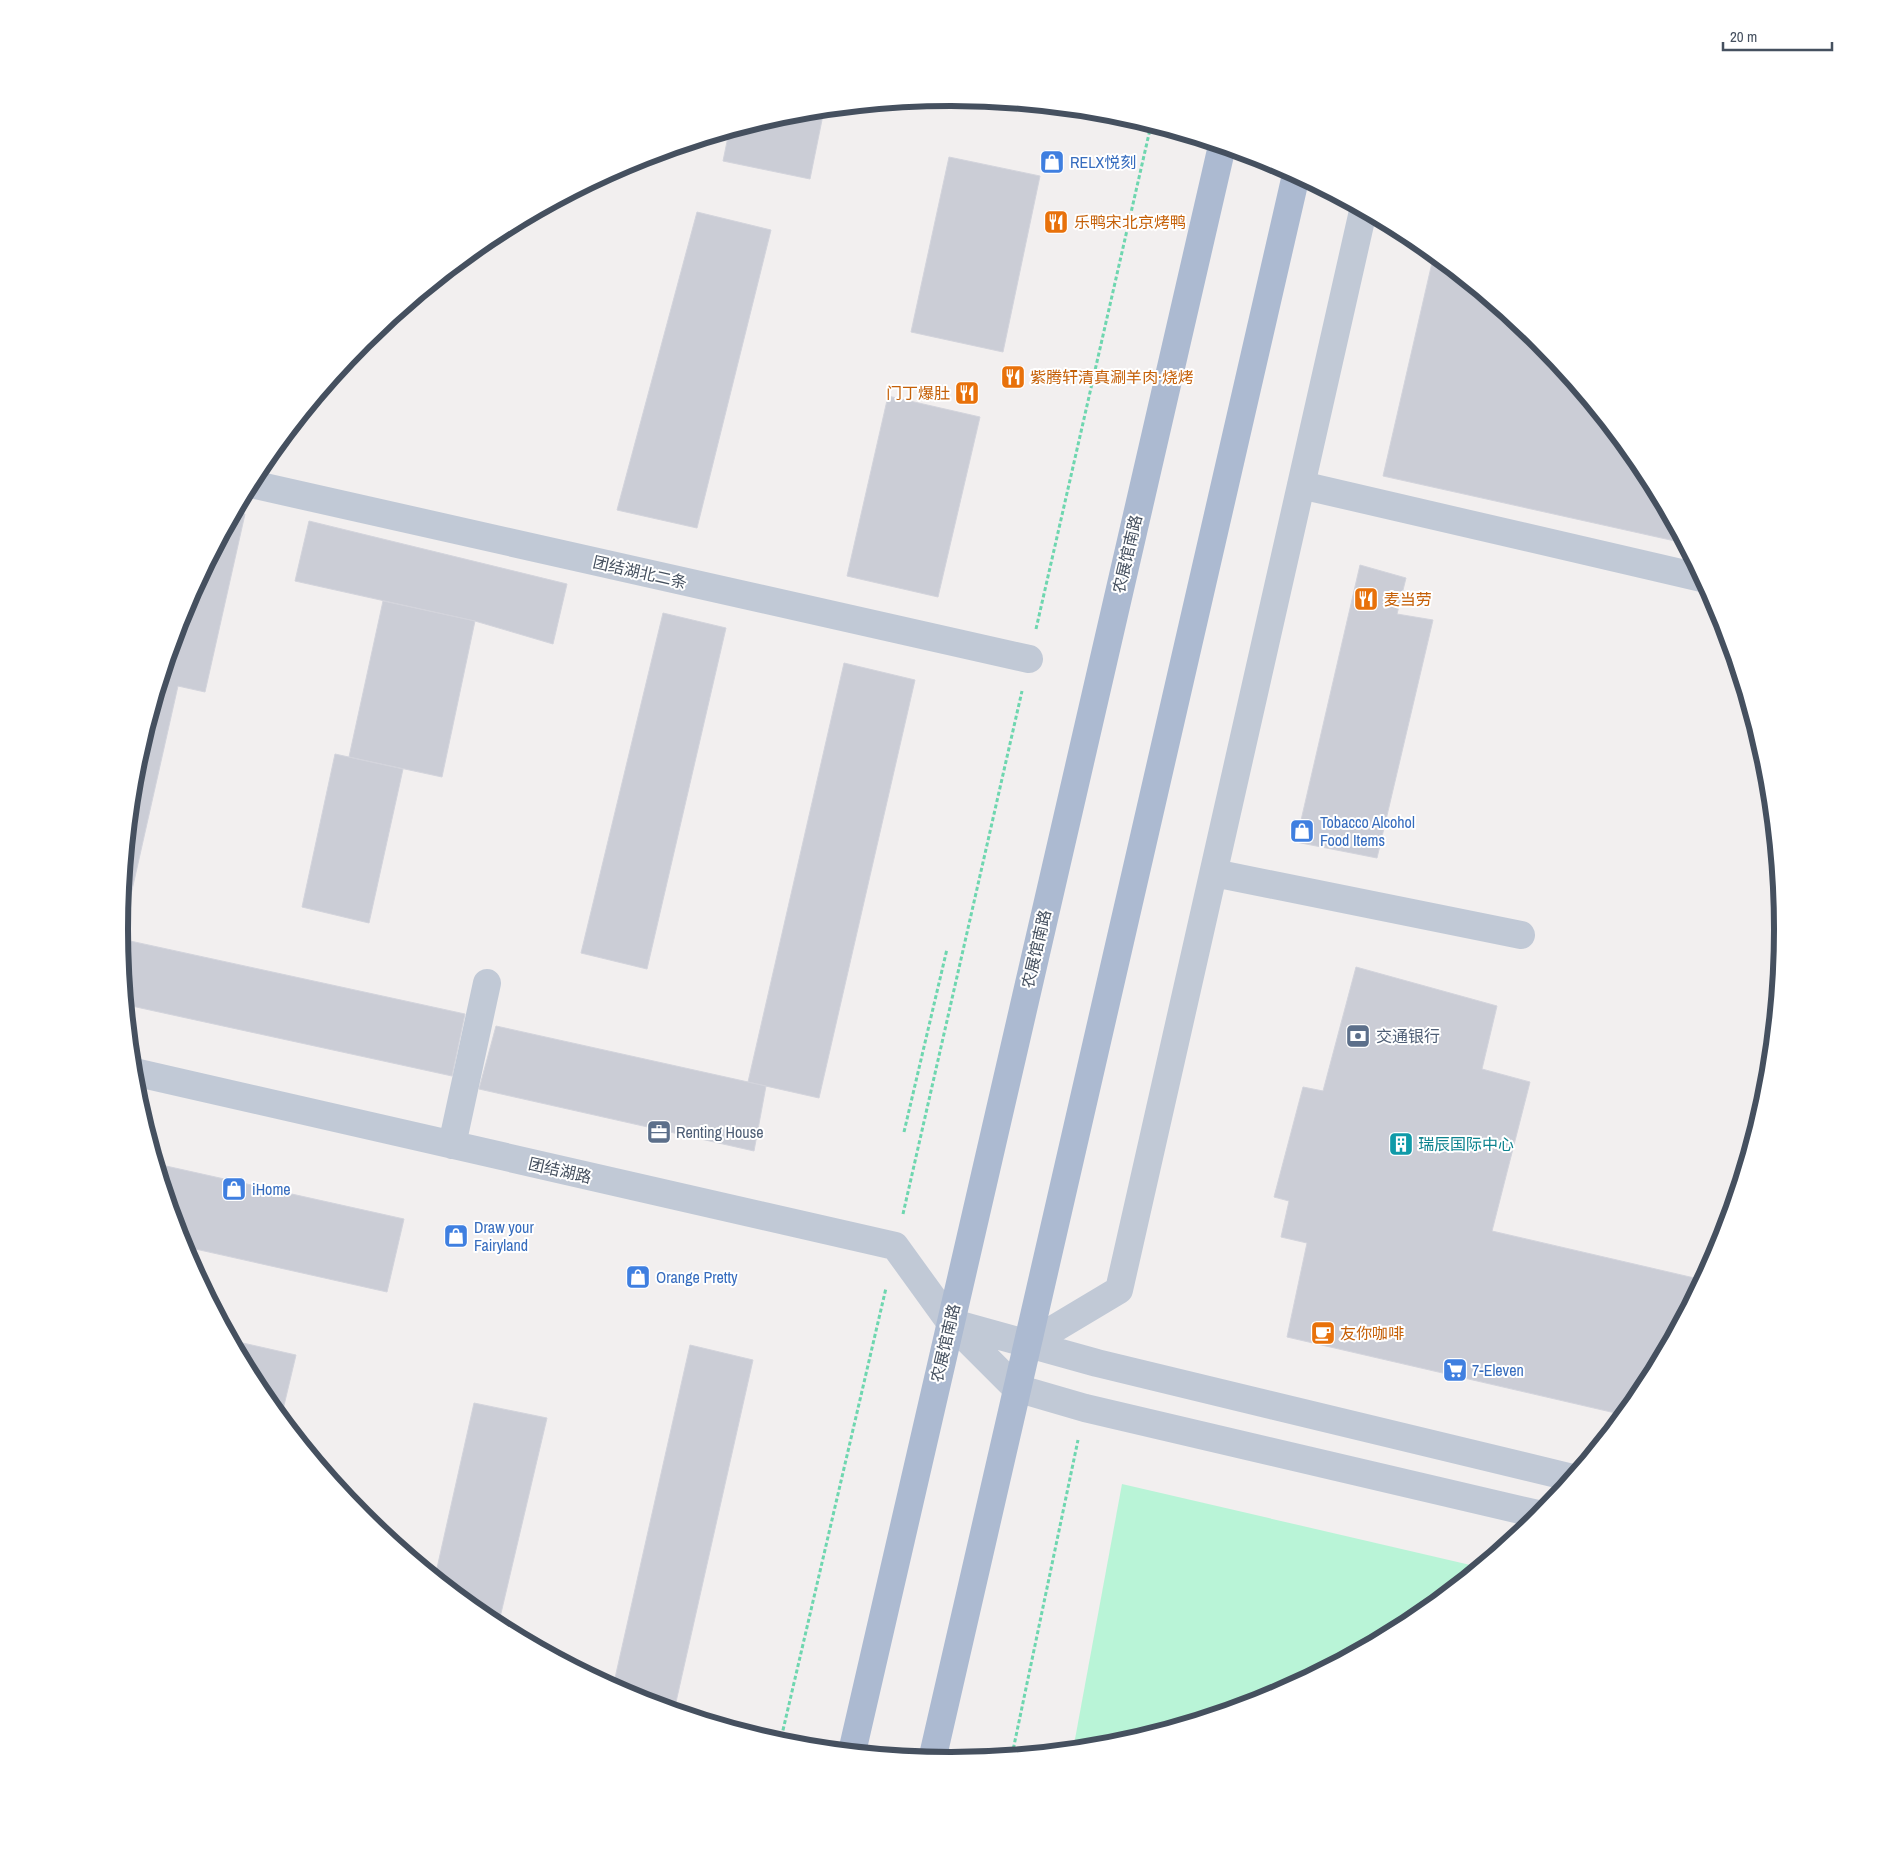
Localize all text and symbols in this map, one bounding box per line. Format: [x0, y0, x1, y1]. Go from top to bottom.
scale bar [1723, 20, 1832, 52]
text: 20 m [1730, 26, 1757, 47]
shop icon: RELX悦刻 [1039, 149, 1065, 175]
place label: RELX悦刻 [1070, 151, 1136, 173]
restaurant icon: 乐鸭宋北京烤鸭 [1043, 209, 1069, 235]
place label: 乐鸭宋北京烤鸭 [1074, 211, 1186, 233]
restaurant icon: 紫腾轩清真涮羊肉·烧烤 [1000, 364, 1026, 390]
place label: 紫腾轩清真涮羊肉·烧烤 [1030, 366, 1194, 388]
restaurant icon: 门丁爆肚 [954, 380, 980, 406]
place label: 门丁爆肚 [886, 382, 950, 404]
street label: 农展馆南路 [1107, 513, 1147, 595]
street label: 团结湖北二条 [591, 550, 689, 594]
restaurant icon: 麦当劳 [1353, 586, 1379, 612]
place label: 麦当劳 [1384, 588, 1432, 610]
place label: Tobacco Alcohol Food Items [1320, 811, 1415, 851]
shop icon: Tobacco Alcohol Food Items [1289, 818, 1315, 844]
street label: 农展馆南路 [1016, 908, 1056, 990]
bank icon: 交通银行 [1345, 1023, 1371, 1049]
place label: 交通银行 [1376, 1025, 1440, 1047]
office icon: Renting House [646, 1119, 672, 1145]
place label: Renting House [676, 1121, 764, 1143]
building icon: 瑞辰国际中心 [1388, 1131, 1414, 1157]
place label: 瑞辰国际中心 [1418, 1133, 1514, 1155]
street label: 团结湖路 [526, 1152, 594, 1188]
shop icon: iHome [221, 1176, 247, 1202]
place label: iHome [252, 1178, 291, 1200]
place label: Draw your Fairyland [474, 1216, 534, 1256]
shop icon: Draw your Fairyland [443, 1223, 469, 1249]
shop icon: Orange Pretty [625, 1264, 651, 1290]
place label: Orange Pretty [656, 1266, 738, 1288]
street label: 农展馆南路 [925, 1302, 965, 1384]
cafe icon: 友你咖啡 [1310, 1320, 1336, 1346]
place label: 友你咖啡 [1340, 1322, 1404, 1344]
supermarket icon: 7-Eleven [1442, 1357, 1468, 1383]
place label: 7-Eleven [1472, 1359, 1524, 1381]

